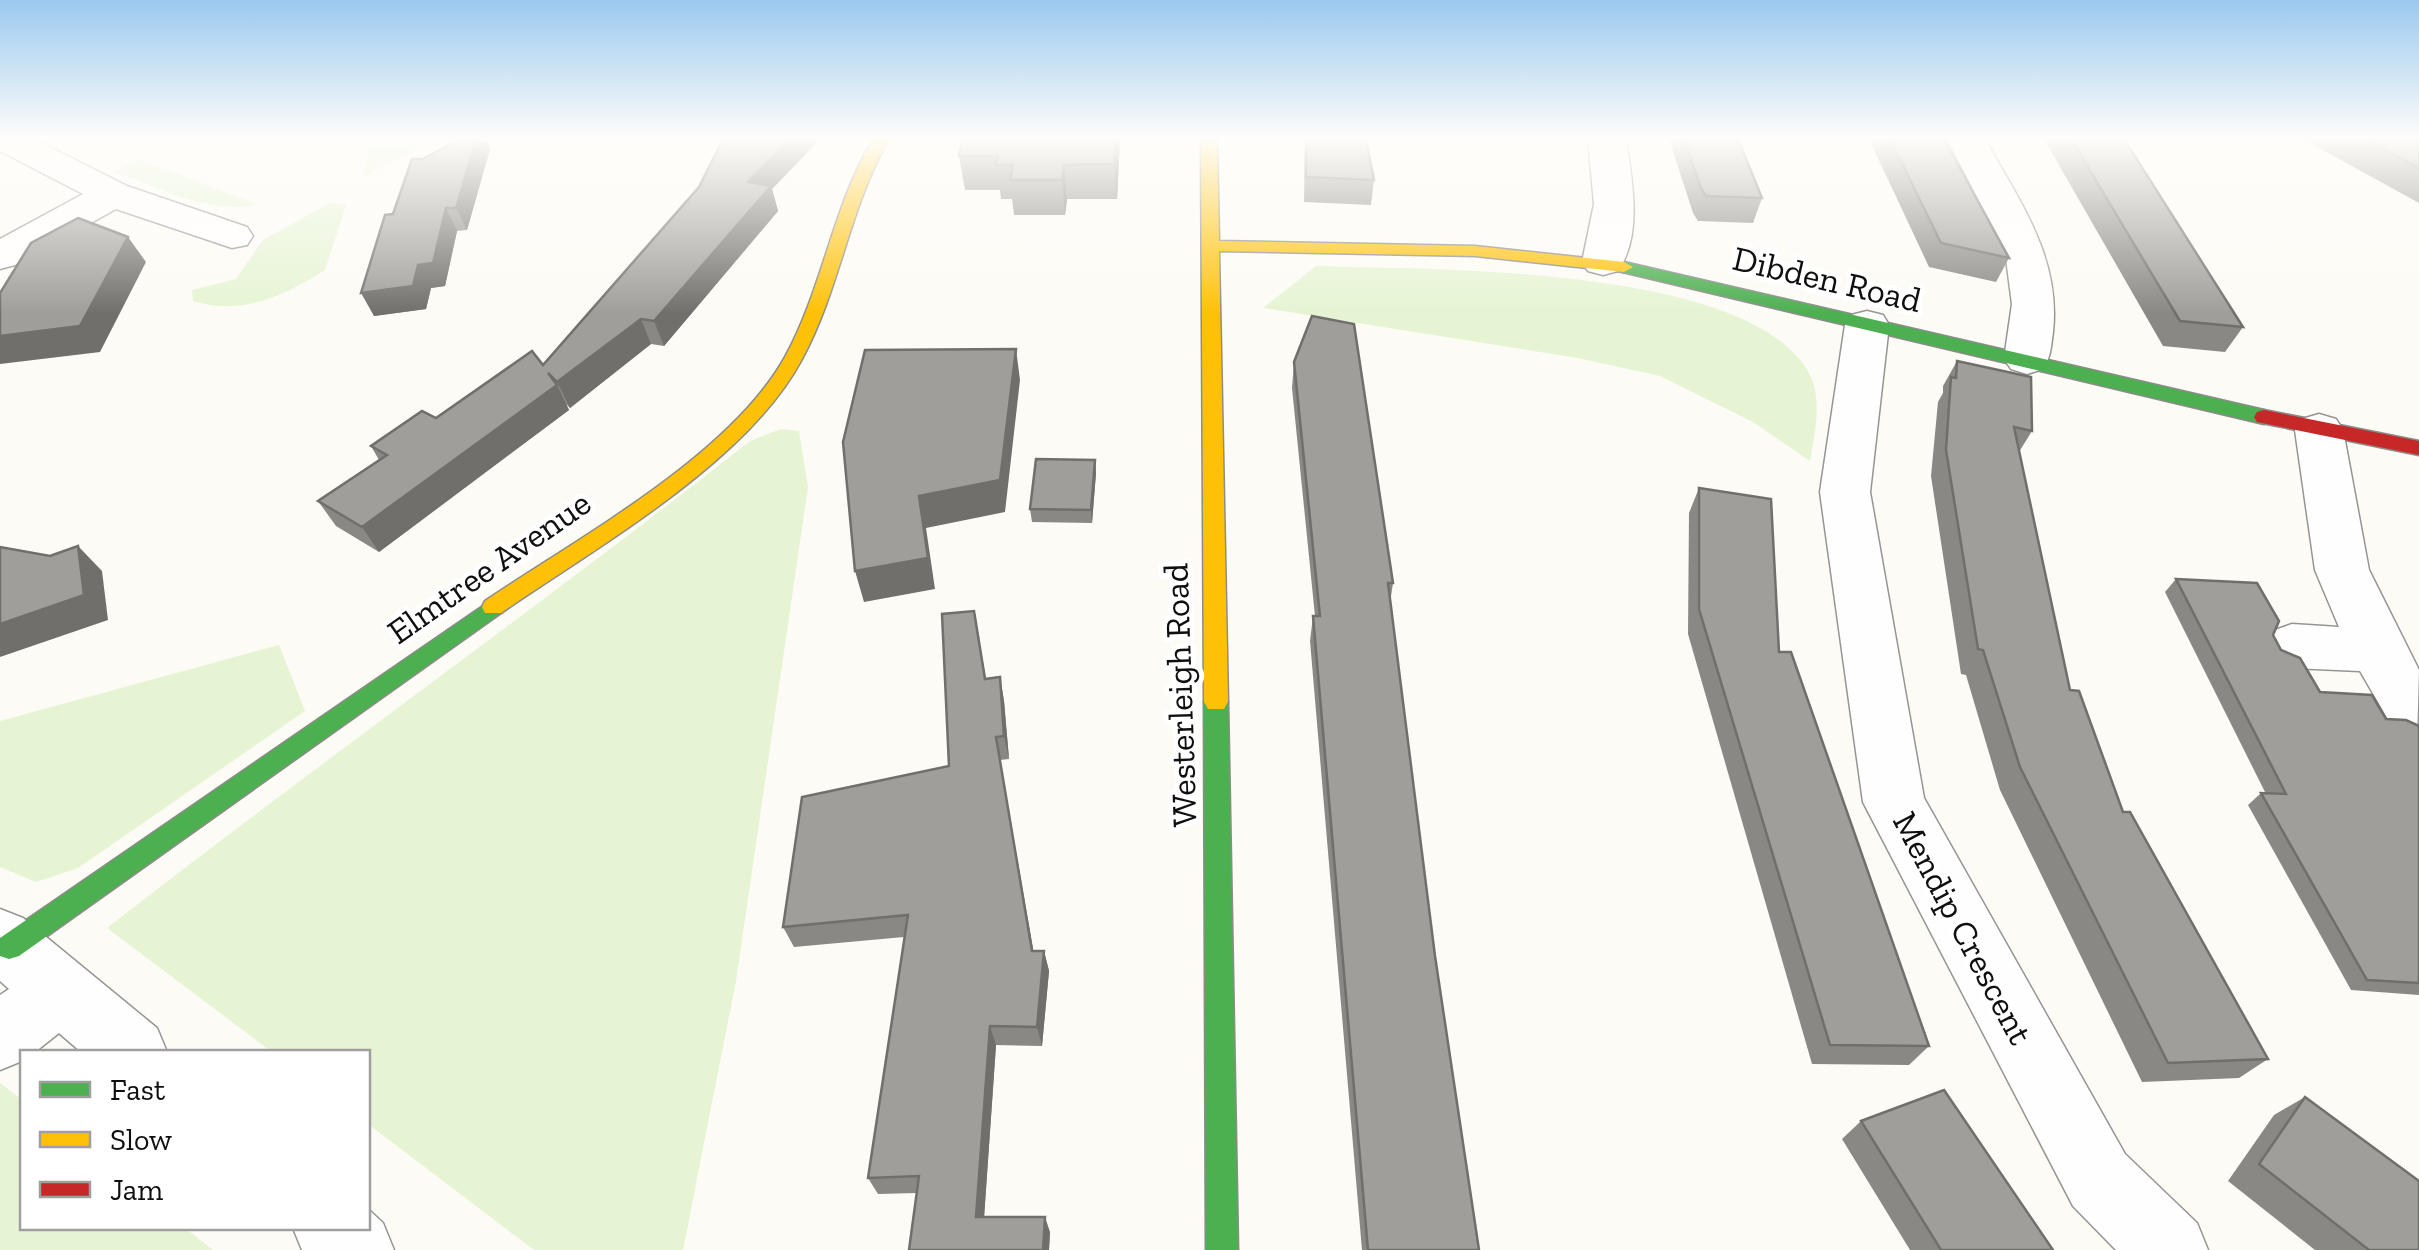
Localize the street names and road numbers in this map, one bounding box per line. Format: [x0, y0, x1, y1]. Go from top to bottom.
street label: Dibden Road [1729, 237, 1925, 321]
street label: Elmtree Avenue [379, 481, 599, 653]
street label: Westerleigh Road [1154, 562, 1206, 828]
street label: Mendip Crescent [1884, 804, 2042, 1052]

